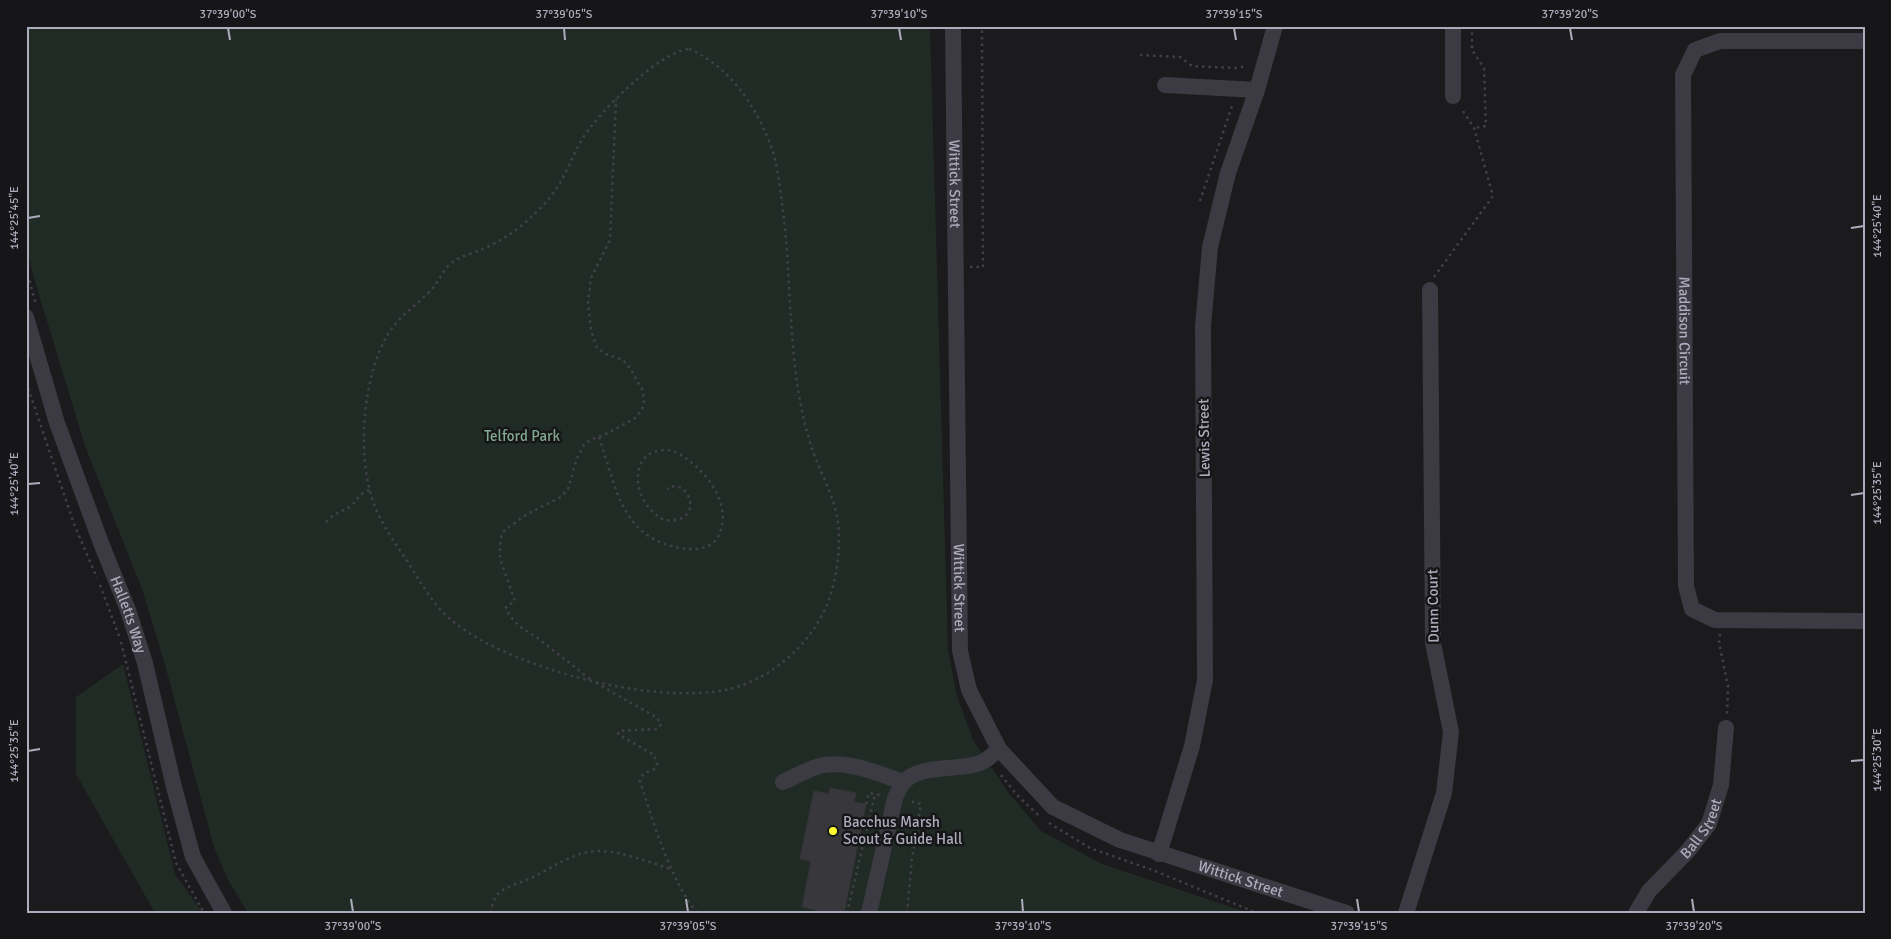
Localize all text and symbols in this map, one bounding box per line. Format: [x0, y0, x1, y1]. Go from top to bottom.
text: 37°39'00"S [199, 7, 257, 22]
text: 37°39'05"S [535, 7, 593, 22]
text: 37°39'10"S [870, 7, 928, 22]
text: 37°39'15"S [1205, 7, 1263, 22]
text: 37°39'20"S [1541, 7, 1599, 22]
street label: Wittick Street [945, 140, 964, 228]
text: 144°25'45"E [7, 186, 22, 250]
text: 144°25'40"E [1870, 194, 1885, 258]
street label: Maddison Circuit [1675, 276, 1694, 385]
street label: Lewis Street [1194, 398, 1214, 478]
park label: Telford Park [484, 427, 561, 445]
text: 144°25'40"E [7, 452, 22, 516]
text: 144°25'35"E [1870, 461, 1885, 525]
street label: Wittick Street [950, 544, 969, 632]
street label: Dunn Court [1423, 569, 1443, 643]
street label: Halletts Way [106, 573, 150, 656]
text: 144°25'35"E [7, 719, 22, 783]
text: 144°25'30"E [1870, 728, 1885, 792]
street label: Ball Street [1676, 796, 1725, 863]
place label: Bacchus Marsh Scout & Guide Hall [843, 813, 963, 848]
marker: Bacchus Marsh Scout & Guide Hall [827, 825, 839, 837]
street label: Wittick Street [1196, 857, 1286, 901]
text: 37°39'00"S [324, 919, 382, 934]
text: 37°39'05"S [659, 919, 717, 934]
text: 37°39'10"S [994, 919, 1052, 934]
text: 37°39'15"S [1330, 919, 1388, 934]
text: 37°39'20"S [1665, 919, 1723, 934]

